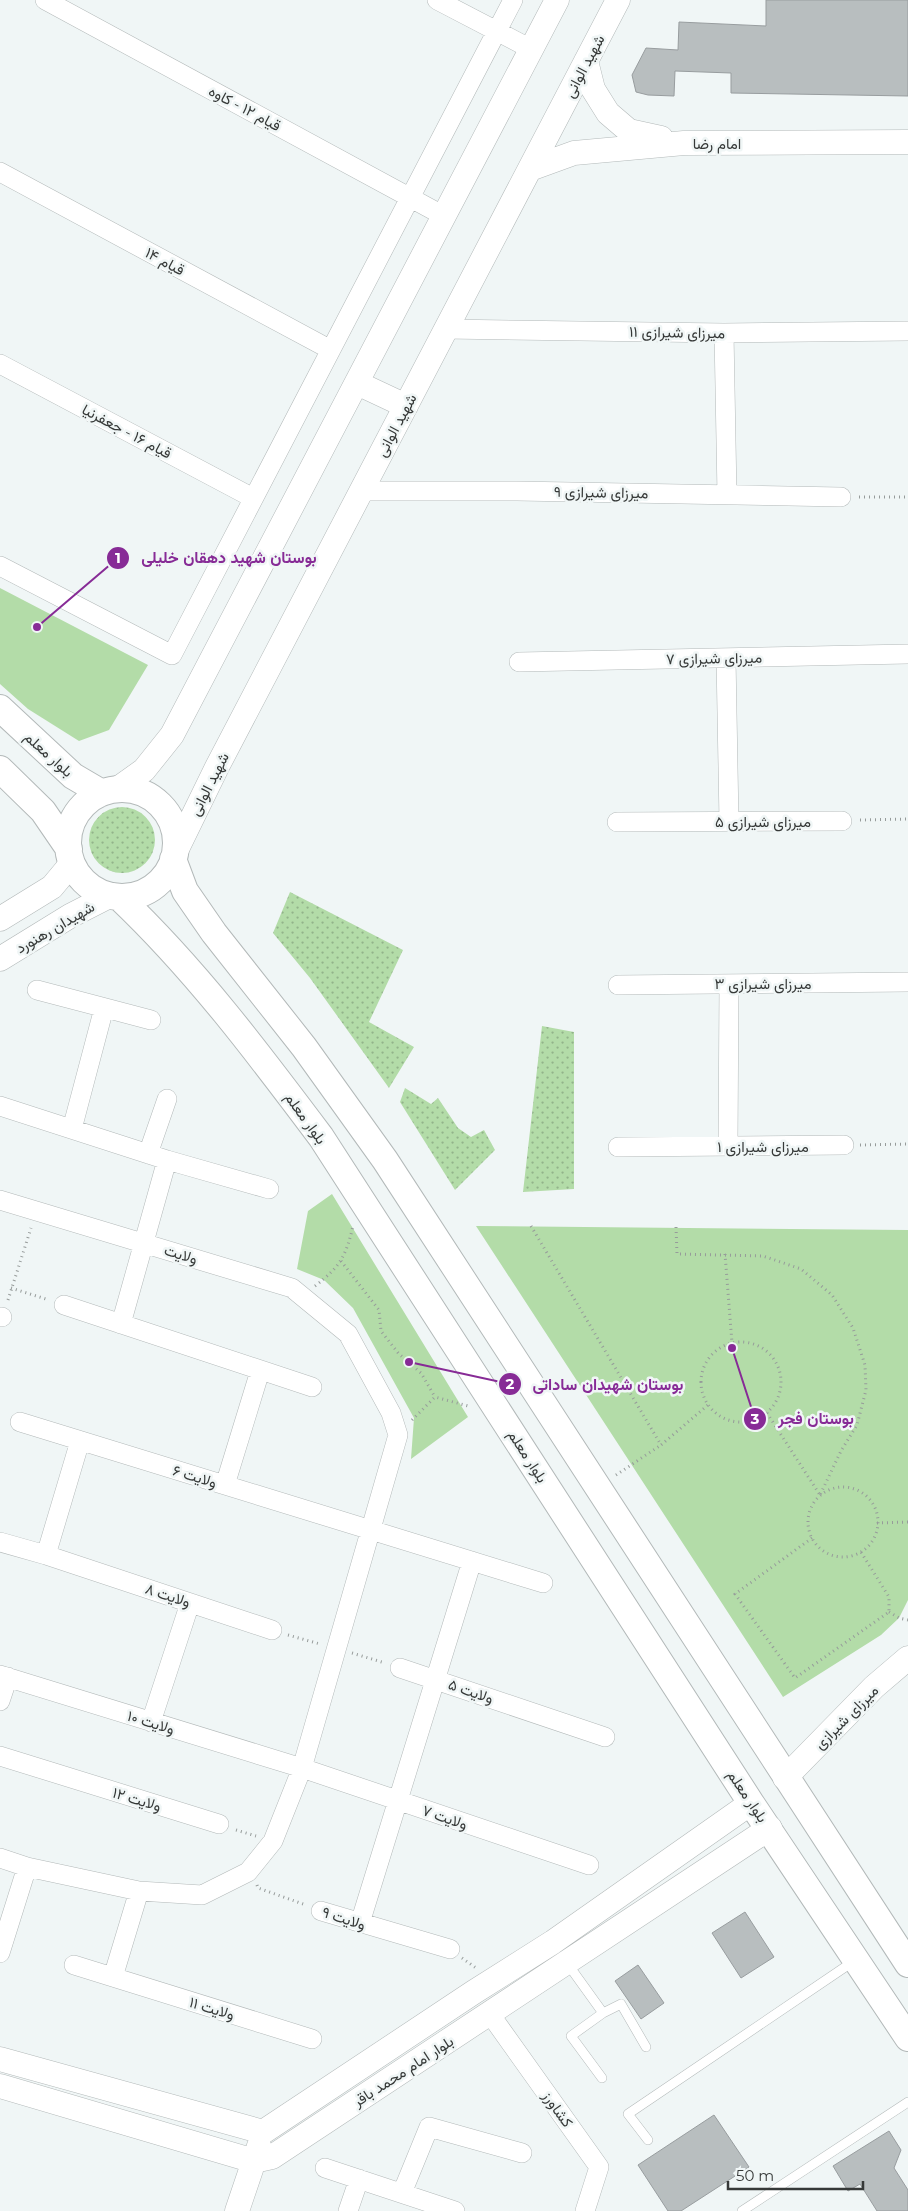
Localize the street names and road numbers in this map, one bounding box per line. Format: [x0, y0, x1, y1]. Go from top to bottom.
street label: شهید الوانی [560, 31, 609, 101]
street label: قیام ۱۲ - کاوه [205, 81, 285, 136]
street label: امام رضا [693, 134, 741, 154]
street label: قیام ۱۴ [142, 243, 188, 280]
street label: میرزای شیرازی ۱۱ [629, 322, 725, 343]
street label: شهید الوانی [372, 390, 421, 460]
street label: قیام ۱۶ - جعفرنیا [78, 399, 175, 464]
street label: میرزای شیرازی ۹ [554, 482, 648, 503]
street label: میرزای شیرازی ۷ [666, 648, 762, 669]
street label: بلوار معلم [20, 727, 77, 782]
street label: شهید الوانی [185, 749, 234, 819]
street label: میرزای شیرازی ۵ [715, 812, 811, 832]
street label: شهیدان رهنورد [12, 897, 98, 957]
street label: میرزای شیرازی ۳ [714, 974, 812, 994]
street label: بلوار معلم [280, 1088, 331, 1148]
street label: میرزای شیرازی ۱ [717, 1137, 809, 1157]
street label: ولایت [162, 1240, 200, 1268]
street label: بلوار معلم [503, 1426, 552, 1487]
street label: ولایت ۶ [171, 1460, 219, 1492]
street label: ولایت ۸ [143, 1579, 193, 1611]
street label: ولایت ۵ [446, 1674, 496, 1708]
street label: میرزای شیرازی [810, 1681, 883, 1754]
street label: ولایت ۱۰ [125, 1706, 177, 1738]
street label: بلوار معلم [723, 1766, 772, 1826]
street label: ولایت ۱۲ [110, 1783, 164, 1815]
street label: ولایت ۷ [420, 1800, 470, 1834]
street label: ولایت ۹ [320, 1902, 368, 1934]
street label: ولایت ۱۱ [187, 1992, 237, 2024]
street label: بلوار امام محمد باقر [348, 2031, 458, 2112]
street label: کشاورز [538, 2086, 577, 2131]

